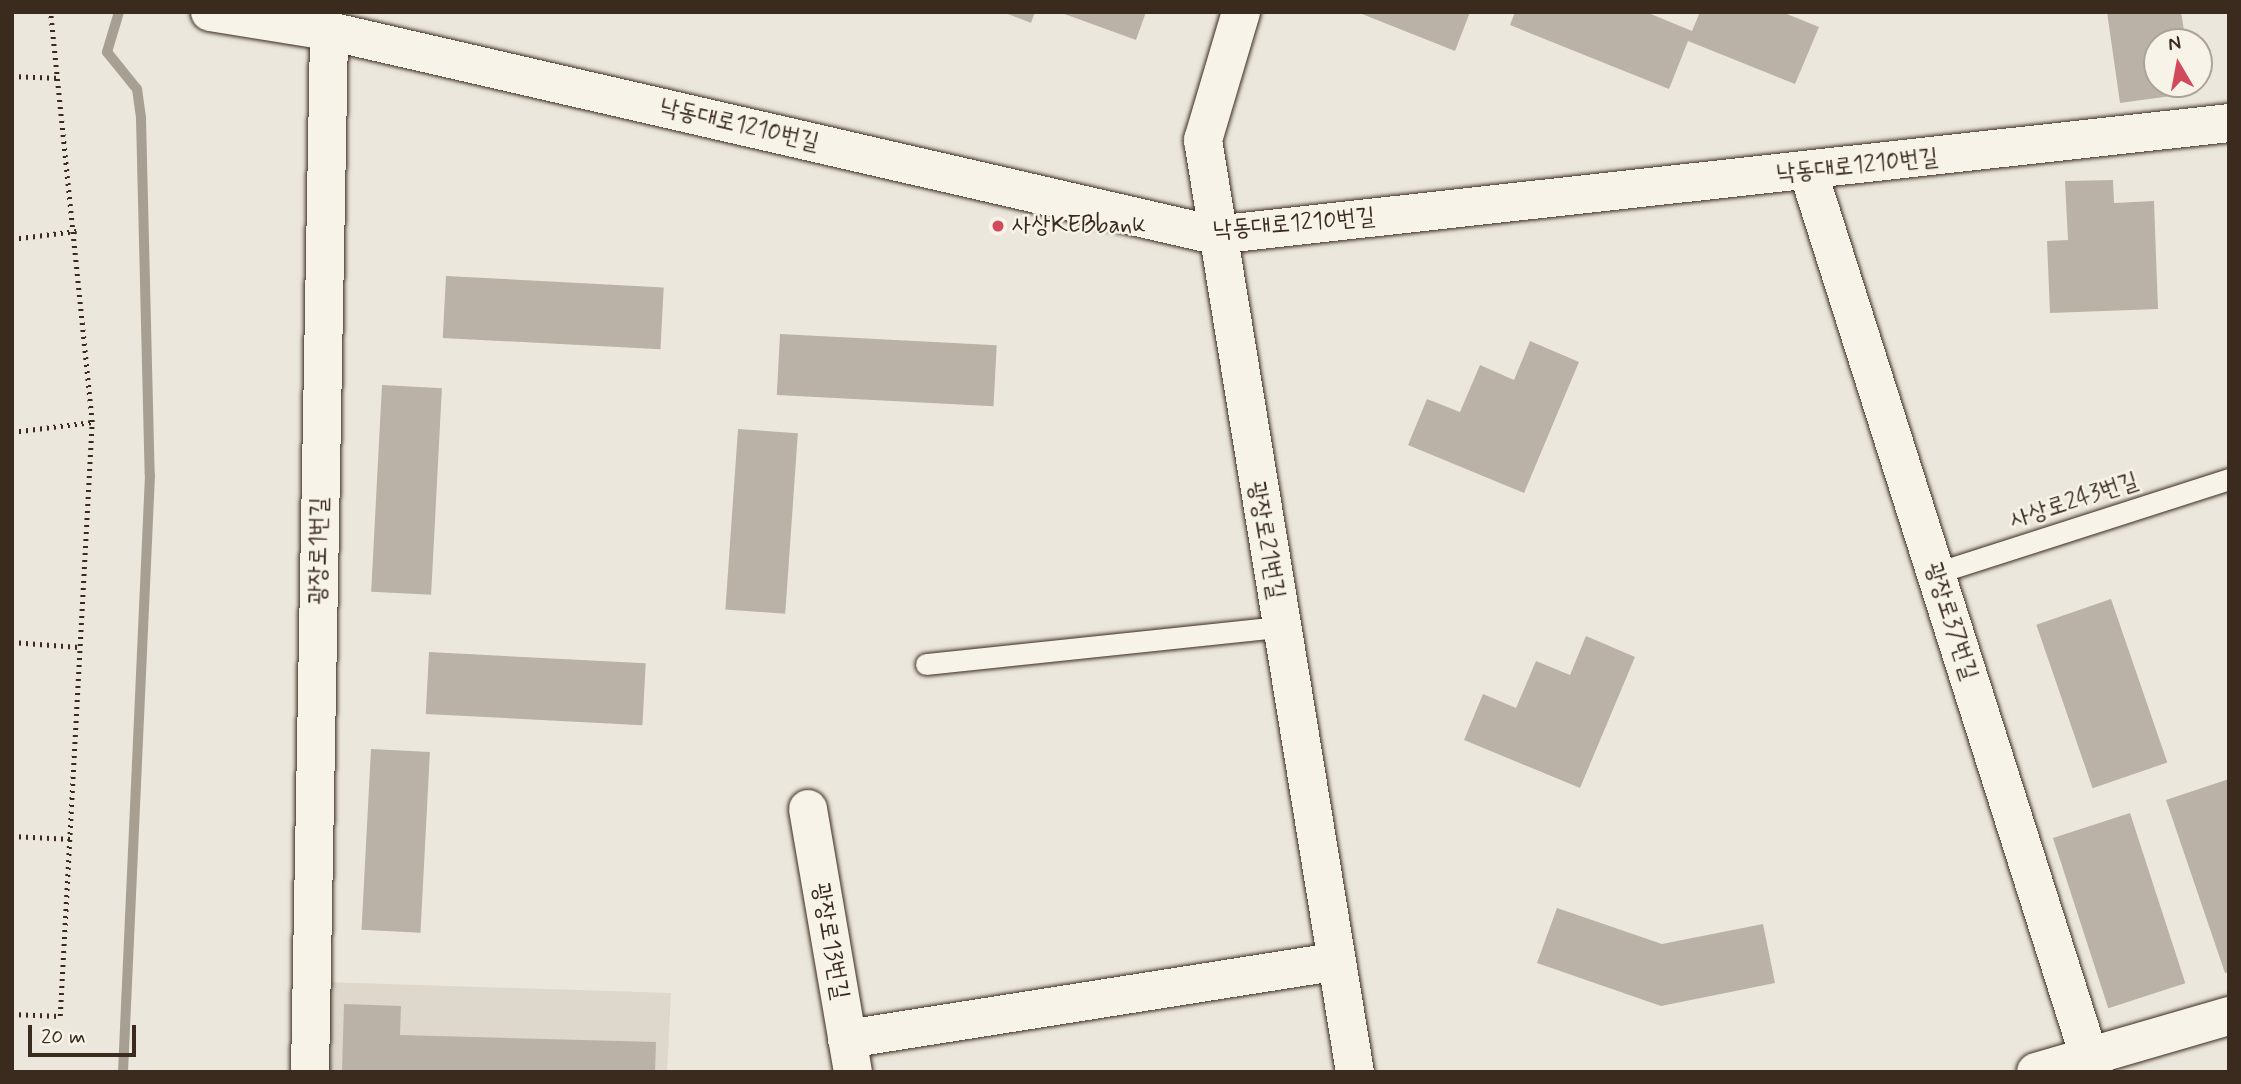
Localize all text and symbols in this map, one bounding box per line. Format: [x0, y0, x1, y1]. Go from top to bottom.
north arrow [2143, 28, 2213, 98]
text: N [2166, 30, 2183, 57]
street label: 낙동대로1210번길 [657, 93, 821, 157]
street label: 낙동대로1210번길 [1775, 143, 1939, 189]
street label: 낙동대로1210번길 [1212, 203, 1376, 245]
place label: 사상KEBbank [1012, 212, 1146, 240]
marker: 사상KEBbank [990, 218, 1006, 234]
street label: 사상로243번길 [2006, 467, 2142, 535]
street label: 광장로21번길 [1241, 479, 1291, 601]
street label: 광장로1번길 [304, 497, 334, 605]
street label: 광장로37번길 [1918, 559, 1984, 683]
street label: 광장로13번길 [806, 880, 854, 1002]
scale bar [32, 1010, 140, 1054]
text: 20 m [41, 1023, 86, 1051]

